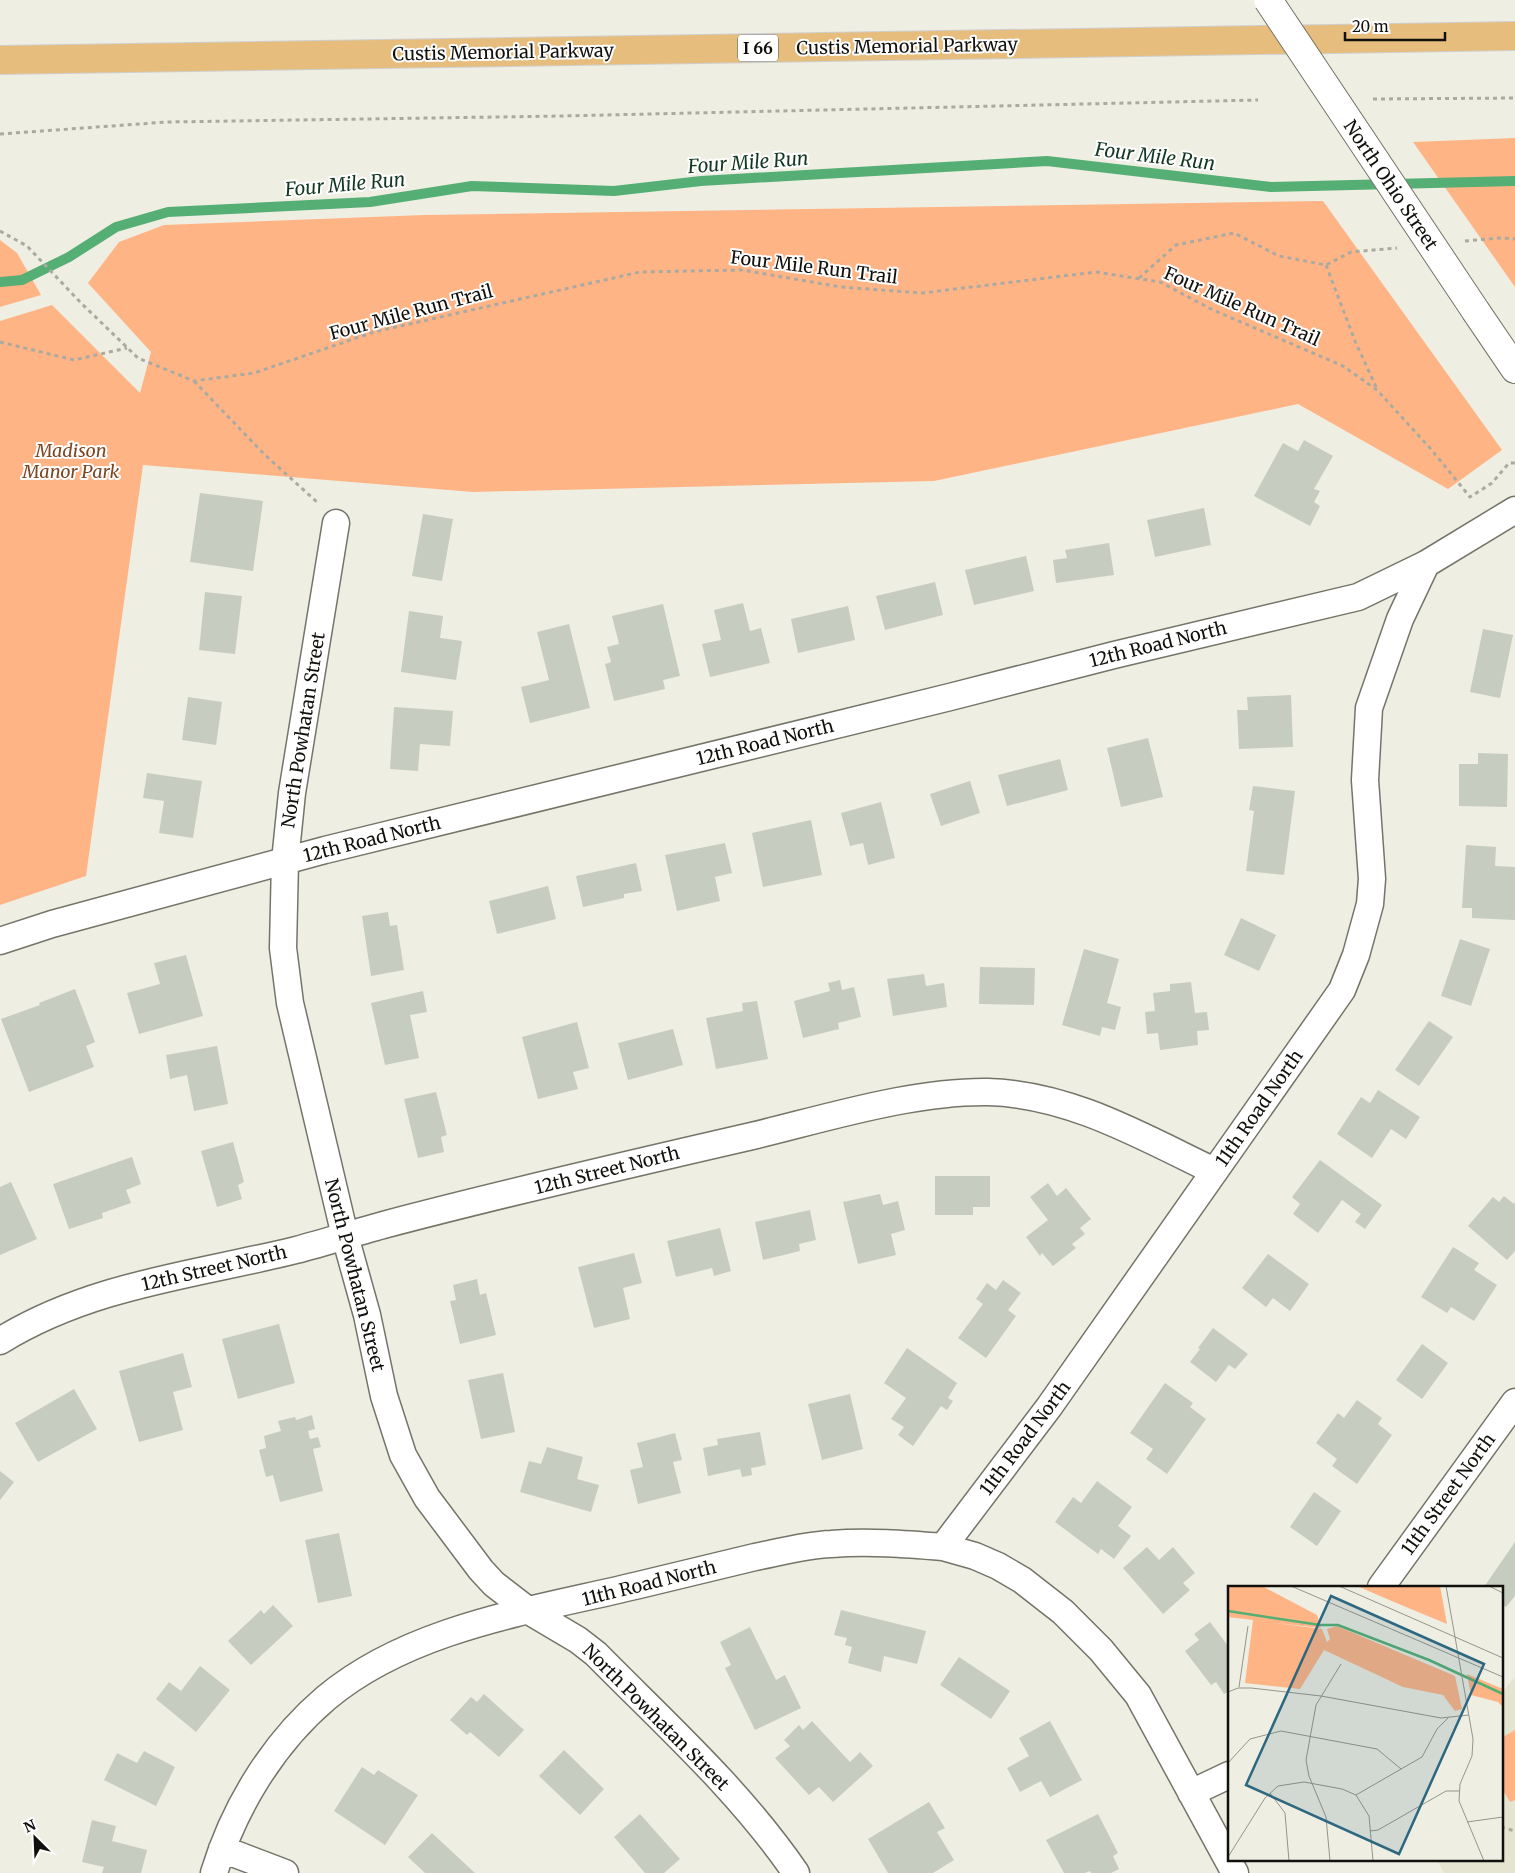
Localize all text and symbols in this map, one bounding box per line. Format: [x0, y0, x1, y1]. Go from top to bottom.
scale bar [1345, 10, 1445, 42]
text: 20 m [1352, 17, 1389, 36]
street label: Custis Memorial Parkway [796, 33, 1018, 59]
road number: I 66 [738, 34, 778, 62]
street label: Custis Memorial Parkway [392, 39, 614, 65]
street label: North Ohio Street [1339, 116, 1443, 254]
water label: Four Mile Run [1093, 137, 1216, 175]
water label: Four Mile Run [686, 146, 809, 178]
water label: Four Mile Run [283, 167, 406, 201]
street label: Four Mile Run Trail [729, 245, 899, 289]
street label: Four Mile Run Trail [1160, 261, 1324, 351]
street label: Four Mile Run Trail [327, 279, 496, 345]
park label: Madison Manor Park [22, 439, 120, 483]
street label: 12th Road North [1087, 616, 1229, 672]
street label: North Powhatan Street [276, 630, 330, 830]
street label: 12th Road North [694, 714, 836, 770]
street label: 12th Road North [301, 811, 443, 867]
street label: 11th Road North [1210, 1045, 1308, 1171]
street label: 12th Street North [532, 1141, 682, 1199]
street label: North Powhatan Street [320, 1176, 390, 1374]
street label: 12th Street North [139, 1240, 289, 1296]
street label: 11th Road North [974, 1376, 1076, 1500]
street label: 11th Street North [1396, 1428, 1500, 1559]
street label: 11th Road North [580, 1555, 718, 1611]
inset map [1228, 1586, 1502, 1860]
street label: North Powhatan Street [578, 1639, 734, 1795]
north arrow [10, 1813, 60, 1863]
text: N [21, 1816, 38, 1837]

